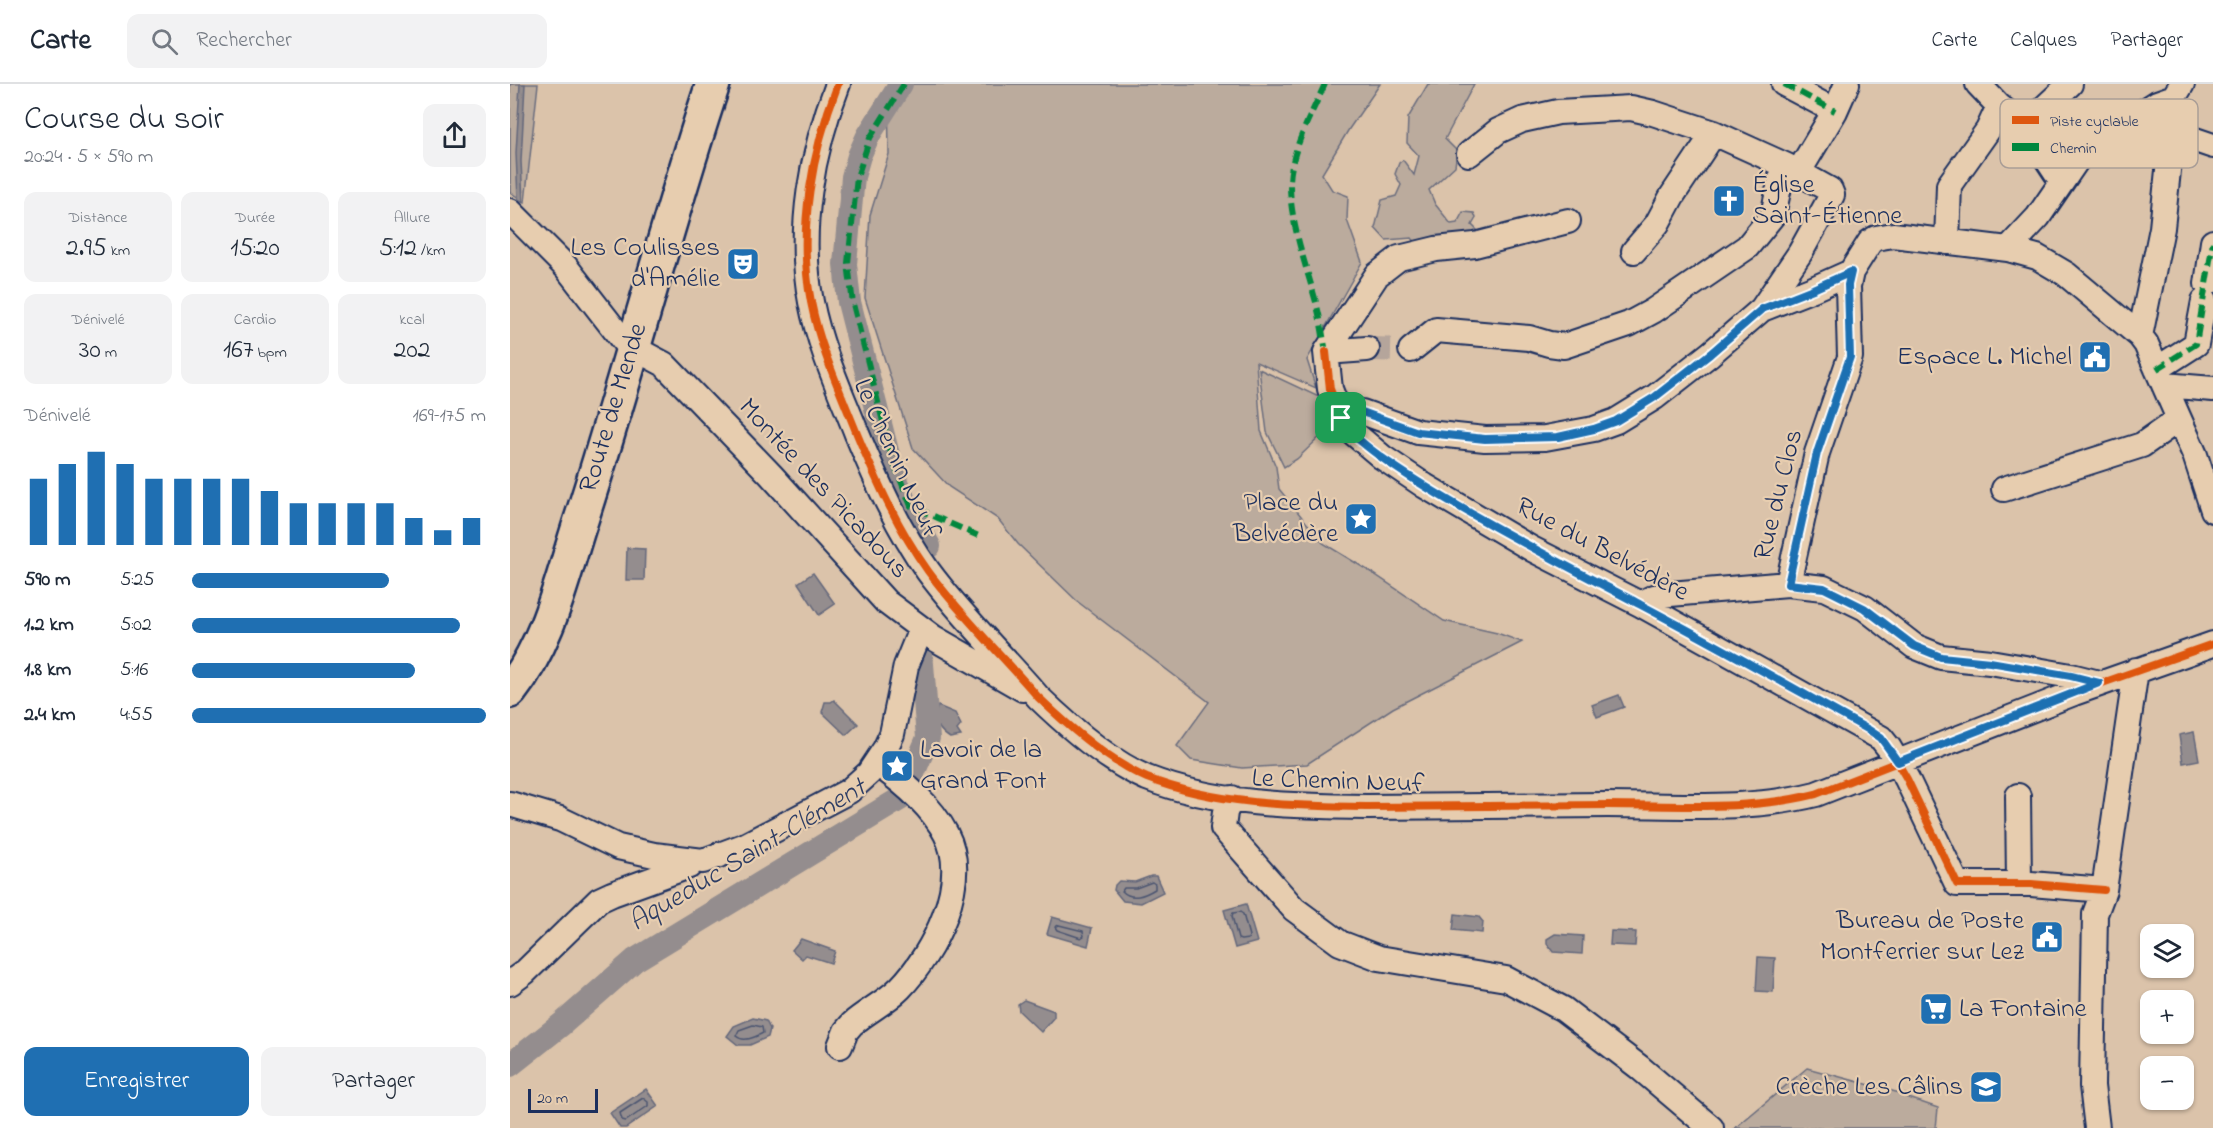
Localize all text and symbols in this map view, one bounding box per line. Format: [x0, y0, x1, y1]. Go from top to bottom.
search box [127, 14, 547, 68]
text: Carte [30, 21, 91, 62]
icon: search [148, 25, 181, 58]
text: Rechercher [196, 25, 292, 57]
text: Carte [1931, 26, 1977, 56]
text: Calques [2010, 26, 2077, 56]
text: Partager [2110, 26, 2183, 56]
text: Course du soir [24, 96, 224, 144]
legend [2000, 99, 2198, 168]
button: share [423, 104, 486, 167]
text: Piste cyclable [2050, 110, 2139, 134]
text: Chemin [2050, 137, 2097, 161]
text: 20:24 · 5 × 590 m [24, 143, 153, 172]
place label: Église Saint-Étienne [1752, 166, 1903, 236]
church icon: Église Saint-Étienne [1711, 183, 1747, 219]
text: Distance [69, 206, 127, 230]
text: Durée [235, 206, 275, 230]
text: Allure [394, 206, 430, 230]
place label: Les Coulisses d'Amélie [570, 229, 721, 299]
text: 2.95 [66, 230, 107, 268]
text: 15:20 [230, 230, 280, 268]
text: 5:12 [379, 230, 417, 268]
text: km [107, 239, 130, 263]
text: /km [417, 239, 445, 263]
theatre icon: Les Coulisses d'Amélie [725, 246, 761, 282]
text: Dénivelé [71, 308, 125, 332]
text: Cardio [234, 308, 276, 332]
text: kcal [399, 308, 425, 332]
street label: Route de Mende [570, 318, 659, 498]
text: 30 [79, 332, 101, 370]
text: 167 [223, 332, 253, 370]
text: 202 [393, 332, 431, 370]
place label: Espace L. Michel [1897, 338, 2072, 377]
public building icon: Espace L. Michel [2077, 339, 2113, 375]
text: m [101, 341, 117, 365]
text: bpm [253, 341, 287, 365]
street label: Le Chemin Neuf [842, 373, 950, 546]
street label: Montée des Picadous [729, 390, 917, 588]
pin [1315, 392, 1366, 443]
icon: arrive [1324, 401, 1357, 434]
text: Dénivelé [24, 402, 91, 431]
text: 169–175 m [413, 402, 486, 431]
street label: Rue du Clos [1744, 425, 1814, 565]
place label: Place du Belvédère [1232, 484, 1339, 554]
street label: Rue du Belvédère [1508, 488, 1696, 613]
place icon: Place du Belvédère [1343, 501, 1379, 537]
text: 590 m [24, 566, 71, 595]
text: 5:25 [120, 566, 155, 595]
text: 1.2 km [24, 611, 74, 640]
text: 5:02 [120, 611, 152, 640]
text: 1.8 km [24, 656, 71, 685]
text: 5:16 [120, 656, 148, 685]
text: 2.4 km [24, 701, 76, 730]
text: 4:55 [120, 701, 153, 730]
place label: Lavoir de la Grand Font [920, 731, 1047, 801]
place icon: Lavoir de la Grand Font [879, 748, 915, 784]
street label: Le Chemin Neuf [1251, 759, 1425, 805]
water label: Aqueduc Saint-Clément [622, 767, 877, 943]
place label: Bureau de Poste Montferrier sur Lez [1820, 902, 2025, 972]
public building icon: Bureau de Poste Montferrier sur Lez [2029, 919, 2065, 955]
map controls [2140, 924, 2194, 1110]
button: layers [2140, 924, 2194, 978]
place label: La Fontaine [1959, 990, 2088, 1029]
button: + [2140, 990, 2194, 1044]
supermarket icon: La Fontaine [1918, 991, 1954, 1027]
button: Enregistrer [24, 1047, 249, 1116]
button: Partager [261, 1047, 486, 1116]
button: − [2140, 1056, 2194, 1110]
place label: Crèche Les Câlins [1776, 1068, 1963, 1107]
school or university icon: Crèche Les Câlins [1968, 1069, 2004, 1105]
scale bar [528, 1086, 598, 1114]
text: 20 m [537, 1087, 568, 1111]

